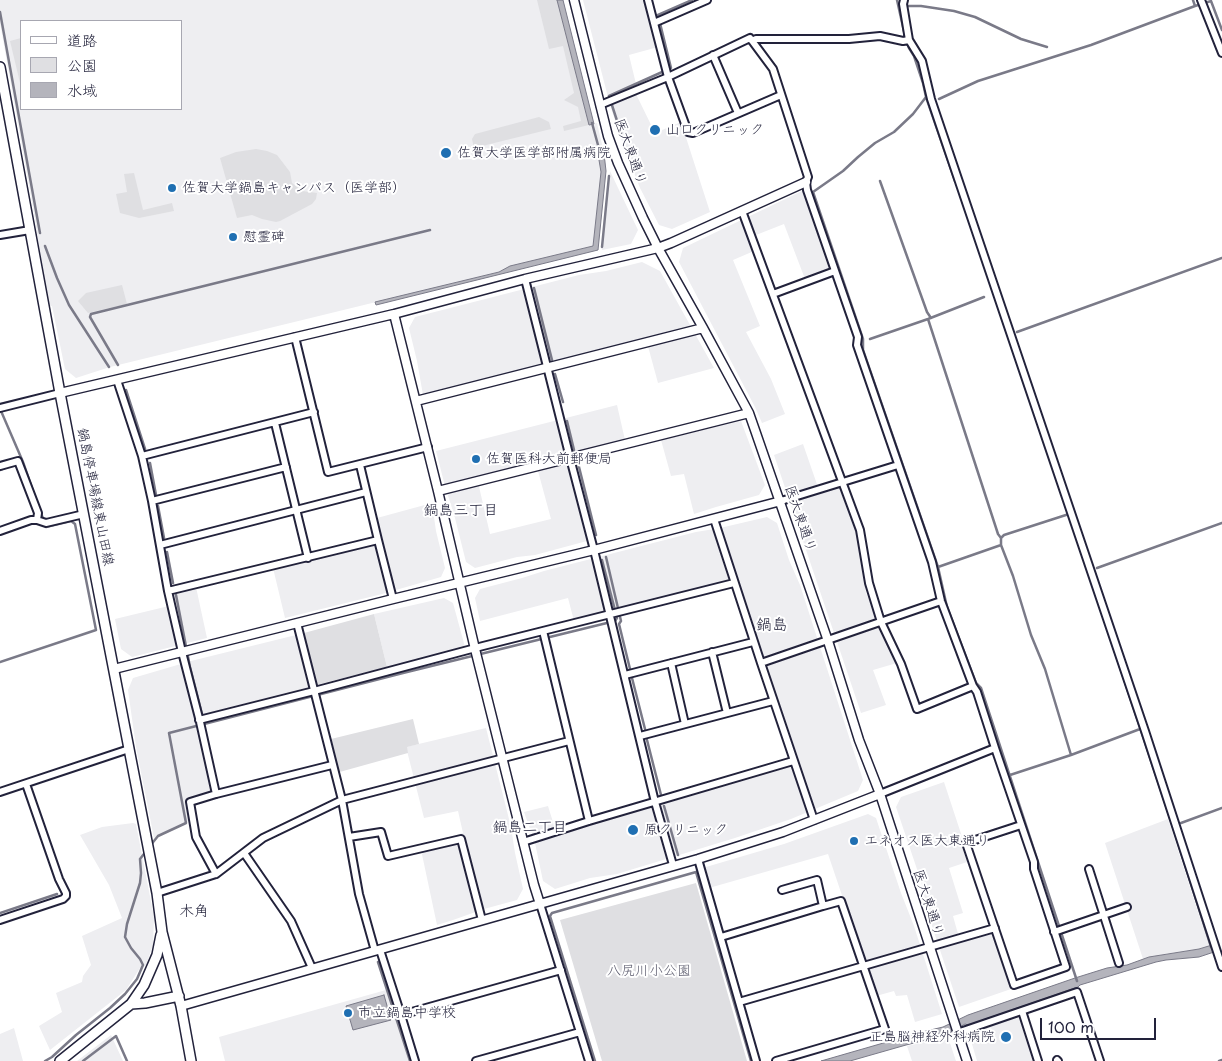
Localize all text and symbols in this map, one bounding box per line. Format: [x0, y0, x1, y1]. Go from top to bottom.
legend [20, 20, 182, 110]
text: 道路 [67, 28, 97, 51]
text: 公園 [67, 53, 97, 76]
text: 水域 [67, 78, 97, 101]
street label: 医大東通り [610, 116, 650, 188]
place label: 山口クリニック [666, 122, 764, 138]
marker: 山口クリニック [648, 123, 662, 137]
place label: 佐賀大学医学部附属病院 [457, 145, 611, 161]
marker: 佐賀大学医学部附属病院 [439, 146, 453, 160]
place label: 佐賀大学鍋島キャンパス（医学部） [182, 180, 406, 196]
marker: 佐賀大学鍋島キャンパス（医学部） [166, 182, 178, 194]
place label: 慰霊碑 [243, 229, 285, 245]
marker: 慰霊碑 [227, 231, 239, 243]
street label: 鍋島停車場線東山田線 [73, 427, 117, 567]
place label: 佐賀医科大前郵便局 [486, 451, 612, 467]
marker: 佐賀医科大前郵便局 [470, 453, 482, 465]
street label: 医大東通り [781, 483, 819, 555]
district label: 鍋島三丁目 [424, 502, 498, 520]
district label: 鍋島 [756, 616, 788, 636]
district label: 鍋島二丁目 [493, 819, 567, 837]
place label: 原クリニック [644, 822, 728, 838]
marker: 原クリニック [626, 823, 640, 837]
place label: エネオス医大東通り [864, 833, 990, 849]
marker: エネオス医大東通り [848, 835, 860, 847]
street label: 医大東通り [909, 867, 947, 939]
district label: 木角 [179, 903, 209, 921]
park label: 八尻川小公園 [607, 963, 691, 979]
place label: 市立鍋島中学校 [358, 1005, 456, 1021]
marker: 市立鍋島中学校 [342, 1007, 354, 1019]
scale bar [1042, 1008, 1158, 1040]
text: 100 m [1048, 1015, 1094, 1038]
place label: 正島脳神経外科病院 [869, 1029, 995, 1045]
marker: 正島脳神経外科病院 [999, 1030, 1013, 1044]

